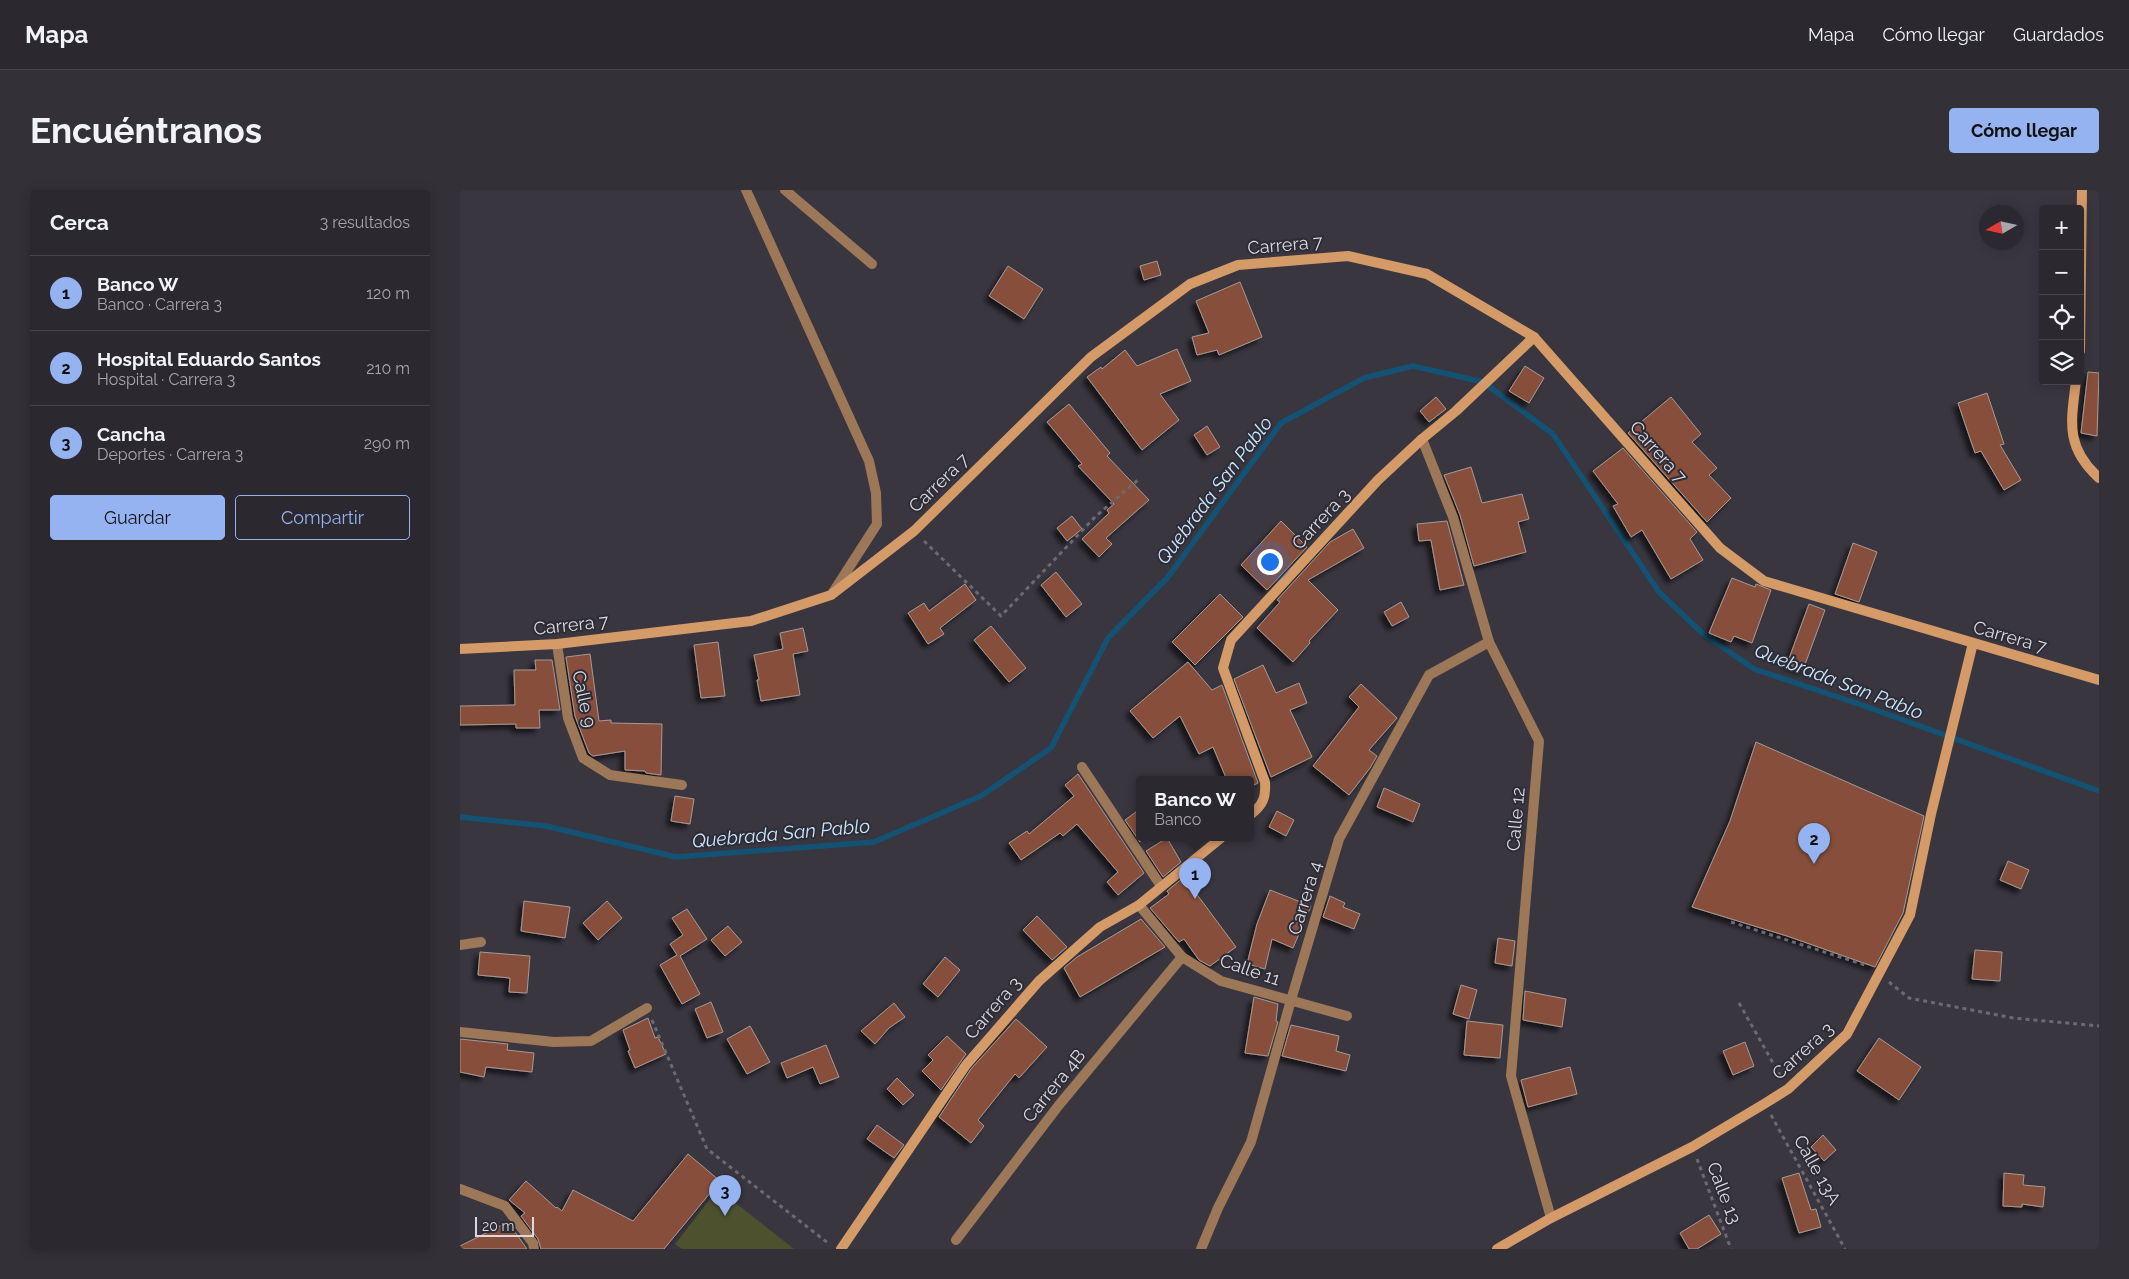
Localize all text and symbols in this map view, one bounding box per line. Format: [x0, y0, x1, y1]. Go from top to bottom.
text: Mapa [25, 20, 88, 49]
text: Mapa [1808, 24, 1854, 45]
text: Cómo llegar [1882, 24, 1985, 45]
text: Guardados [2013, 24, 2104, 45]
button: Cómo llegar [1949, 108, 2099, 153]
text: Encuéntranos [30, 110, 262, 151]
north arrow [1979, 205, 2024, 250]
map controls [2039, 205, 2084, 385]
button: + [2039, 205, 2084, 250]
text: Cerca [50, 210, 109, 235]
text: 3 resultados [320, 213, 410, 232]
street label: Carrera 7 [1246, 231, 1324, 258]
button: − [2039, 250, 2084, 295]
text: Banco W [97, 273, 178, 295]
text: 1 [62, 284, 70, 303]
text: 120 m [366, 284, 410, 303]
text: Banco · Carrera 3 [97, 295, 222, 314]
button: locate [2039, 295, 2084, 340]
button: layers [2039, 340, 2084, 385]
text: Hospital Eduardo Santos [97, 348, 321, 370]
text: 2 [61, 359, 71, 378]
text: 210 m [366, 359, 410, 378]
text: Hospital · Carrera 3 [97, 370, 235, 389]
water label: Quebrada San Pablo [1151, 412, 1277, 568]
street label: Carrera 7 [1626, 416, 1691, 487]
text: Cancha [97, 423, 166, 445]
text: 3 [62, 434, 70, 453]
text: 290 m [364, 434, 410, 453]
text: Deportes · Carrera 3 [97, 445, 243, 464]
street label: Carrera 7 [904, 449, 973, 516]
street label: Carrera 3 [1287, 484, 1354, 553]
button: Guardar [50, 495, 225, 540]
button: Compartir [235, 495, 410, 540]
your location [1257, 549, 1283, 575]
street label: Carrera 7 [532, 610, 610, 639]
street label: Carrera 7 [1971, 616, 2050, 657]
water label: Quebrada San Pablo [1752, 639, 1926, 723]
street label: Calle 9 [568, 669, 601, 729]
popup [1136, 776, 1254, 841]
street label: Calle 12 [1502, 786, 1529, 852]
text: Banco W [1154, 788, 1236, 810]
text: Banco [1154, 810, 1201, 829]
water label: Quebrada San Pablo [691, 814, 871, 852]
pin: 2 [1798, 823, 1830, 864]
pin: 1 [1179, 858, 1211, 899]
street label: Carrera 4 [1283, 858, 1326, 937]
street label: Calle 11 [1217, 949, 1283, 990]
street label: Carrera 3 [960, 972, 1025, 1043]
street label: Carrera 3 [1768, 1018, 1838, 1084]
street label: Carrera 4B [1018, 1045, 1089, 1126]
street label: Calle 13A [1790, 1131, 1845, 1208]
street label: Calle 13 [1703, 1159, 1746, 1227]
pin: 3 [709, 1175, 741, 1216]
scale bar [475, 1214, 534, 1237]
text: 20 m [482, 1218, 514, 1234]

